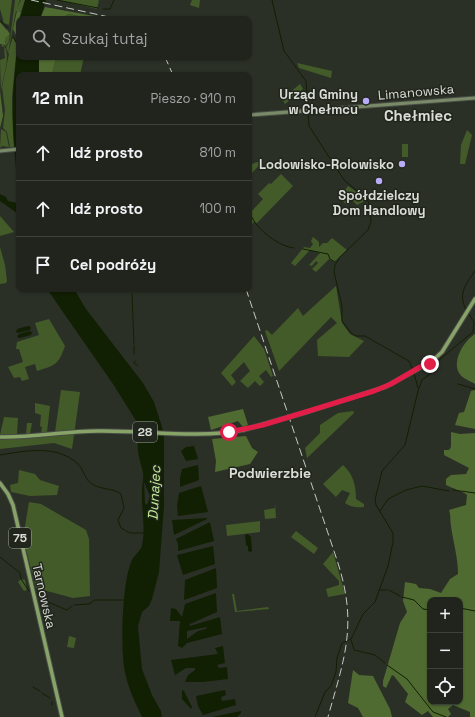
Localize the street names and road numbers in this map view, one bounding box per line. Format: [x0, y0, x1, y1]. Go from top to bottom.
street label: Limanowska [377, 80, 455, 104]
road number: 28 [133, 422, 157, 442]
road number: 75 [9, 528, 31, 548]
street label: Tarnowska [28, 562, 60, 631]

